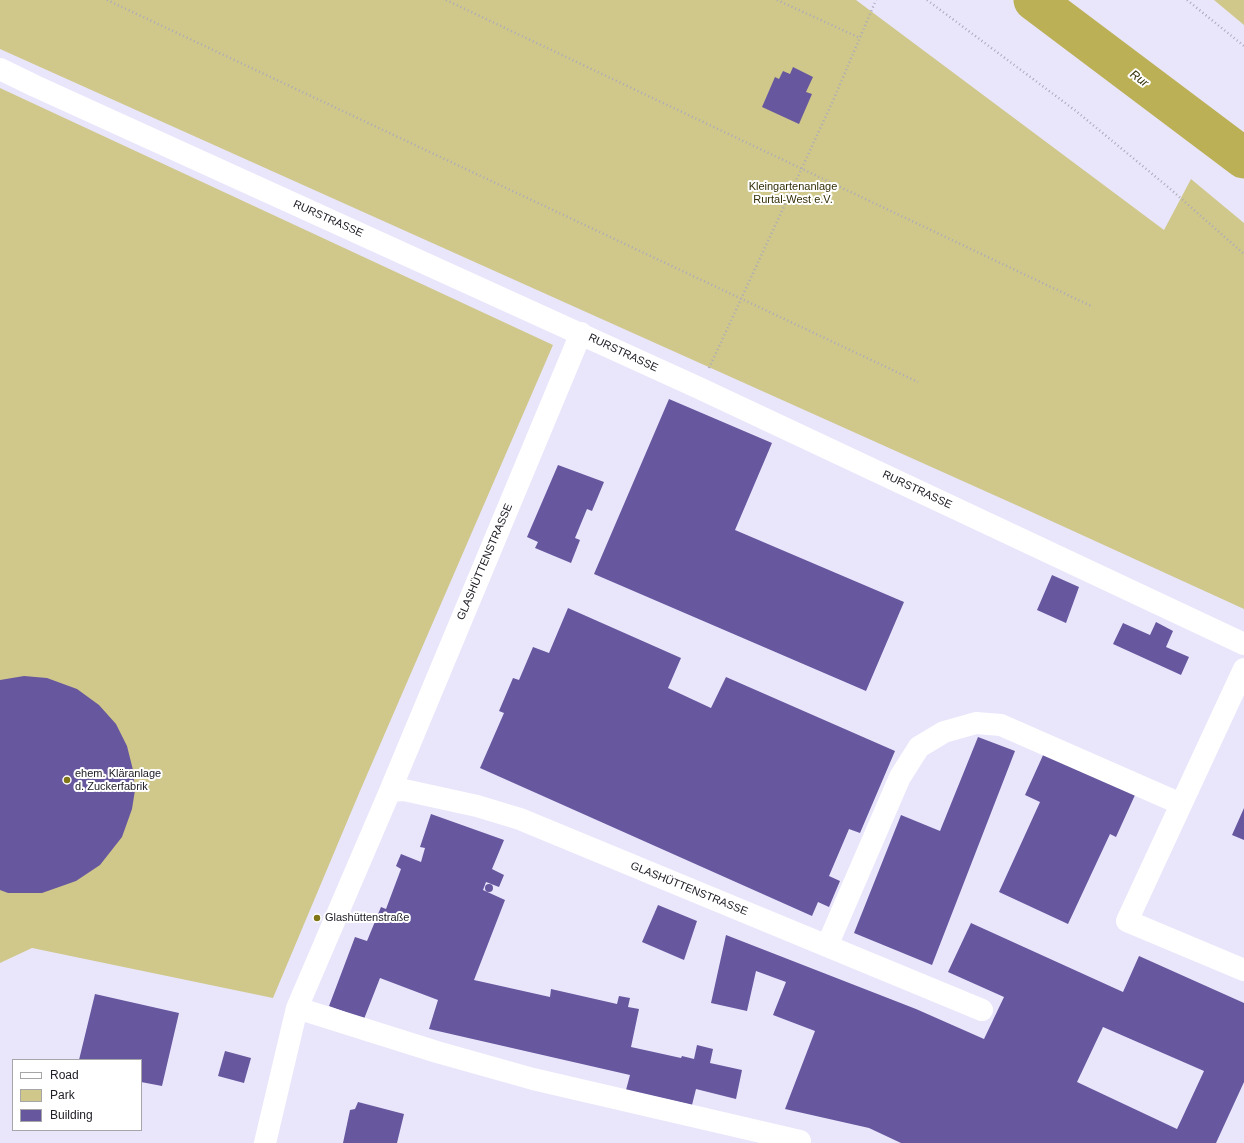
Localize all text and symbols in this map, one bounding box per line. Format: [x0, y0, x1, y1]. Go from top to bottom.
water label: Rur [1127, 67, 1151, 91]
park label: Kleingartenanlage Rurtal-West e.V. [749, 180, 837, 206]
street label: RURSTRASSE [291, 198, 365, 240]
street label: RURSTRASSE [586, 331, 660, 375]
street label: RURSTRASSE [880, 468, 954, 512]
street label: GLASHÜTTENSTRASSE [454, 502, 516, 622]
place label: ehem. Kläranlage d. Zuckerfabrik [75, 767, 161, 793]
marker: ehem. Kläranlage d. Zuckerfabrik [62, 775, 72, 785]
street label: GLASHÜTTENSTRASSE [628, 859, 750, 919]
place label: Glashüttenstraße [325, 911, 409, 925]
marker: Glashüttenstraße [312, 913, 322, 923]
legend [12, 1059, 142, 1131]
text: Road [50, 1068, 79, 1082]
text: Park [50, 1088, 75, 1102]
text: Building [50, 1108, 93, 1122]

